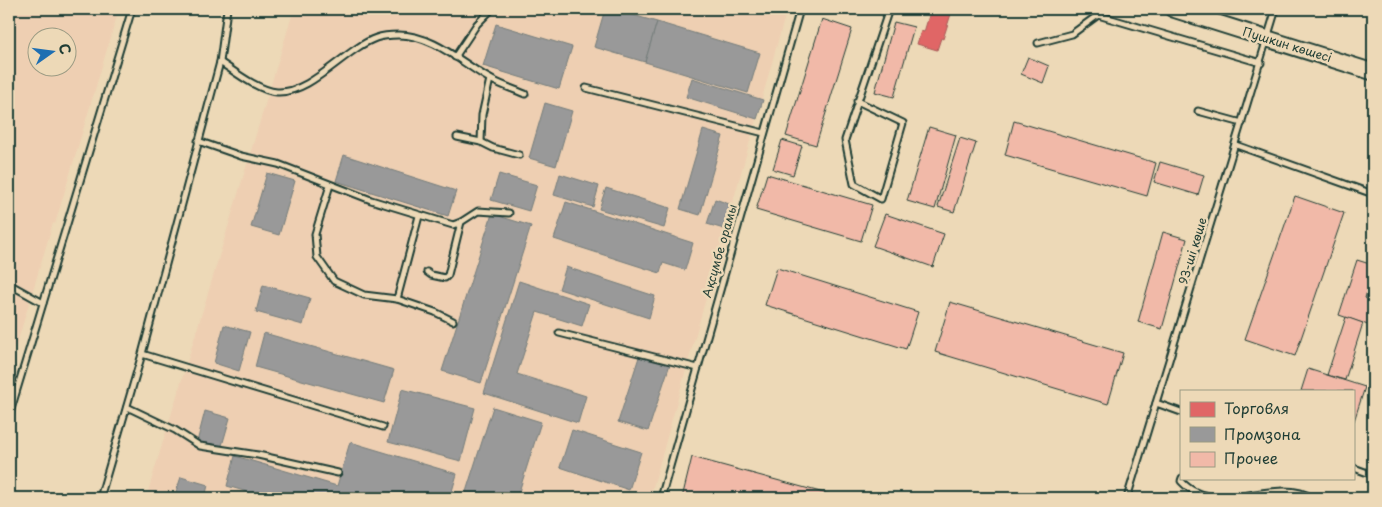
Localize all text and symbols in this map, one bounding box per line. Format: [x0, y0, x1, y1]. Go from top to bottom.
street label: Пушкин көшесі [1241, 22, 1334, 66]
north arrow [28, 28, 78, 78]
text: С [54, 41, 77, 56]
street label: Ақсүмбе орамы [697, 202, 741, 300]
street label: 93-ші көше [1173, 215, 1211, 286]
legend [1180, 390, 1354, 480]
text: Торговля [1224, 396, 1289, 419]
text: Промзона [1224, 422, 1301, 445]
text: Прочее [1224, 446, 1278, 469]

